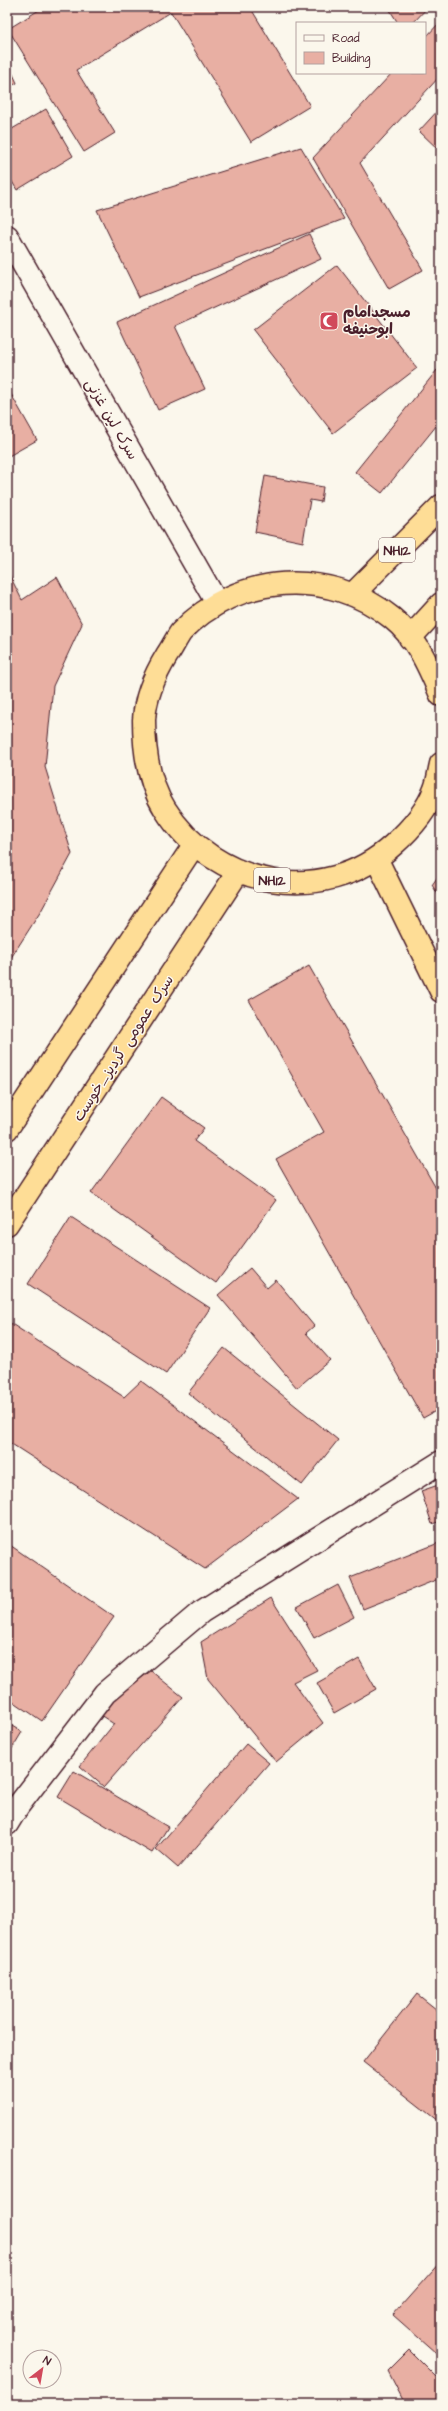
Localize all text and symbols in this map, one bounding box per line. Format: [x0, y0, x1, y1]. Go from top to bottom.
legend [296, 22, 426, 74]
text: Road [332, 30, 360, 47]
text: Building [332, 50, 370, 68]
place label: مسجدامام ابوحنیفه [343, 302, 411, 340]
mosque icon: مسجدامام ابوحنیفه [318, 310, 340, 332]
street label: سرک لین غزنی [80, 375, 143, 464]
road number: NH12 [379, 538, 415, 562]
road number: NH12 [254, 868, 290, 892]
street label: سرک عمومی گردیز_خوست [68, 971, 179, 1126]
north arrow [22, 2349, 62, 2389]
text: N [40, 2353, 54, 2369]

